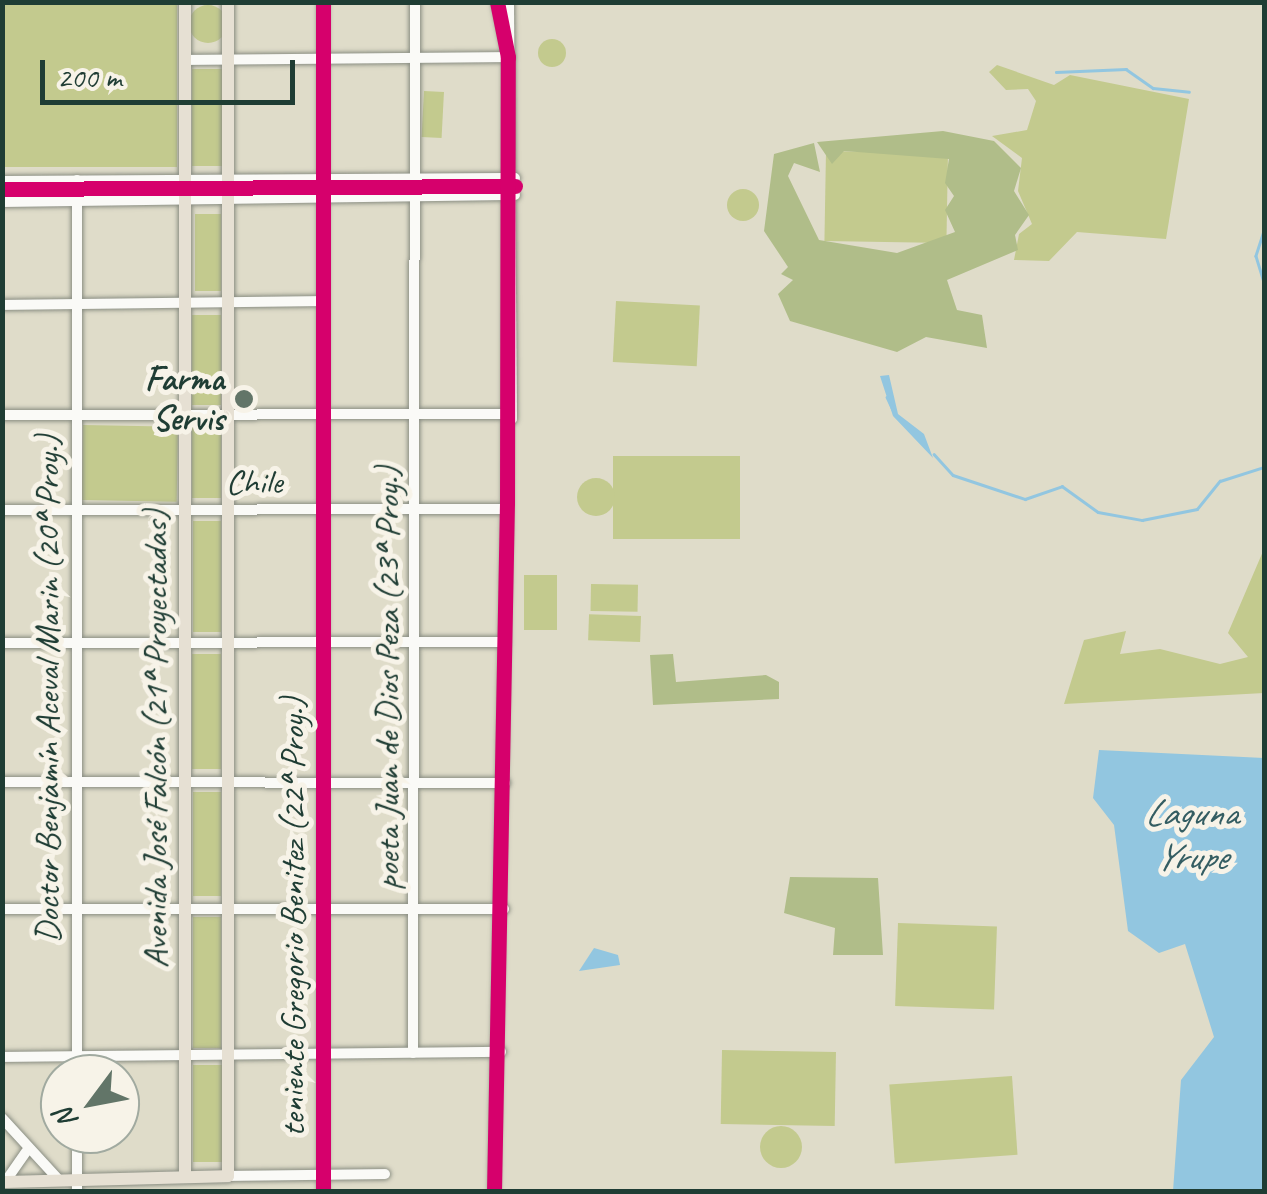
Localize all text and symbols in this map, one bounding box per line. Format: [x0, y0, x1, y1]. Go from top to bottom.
scale bar [45, 40, 300, 102]
text: 200 m [57, 58, 122, 96]
place label: Farma Servis [145, 358, 224, 440]
marker: Farma Servis [233, 388, 255, 410]
street label: Doctor Benjamín Aceval Marin (20ª Proy.) [27, 435, 69, 943]
street label: Chile [226, 461, 282, 503]
street label: poeta Juan de Dios Peza (23ª Proy.) [367, 467, 409, 889]
street label: Avenida José Falcón (21ª Proyectadas) [135, 510, 177, 968]
street label: teniente Gregorio Benitez (22ª Proy.) [272, 697, 314, 1137]
water label: Laguna Yrupe [1144, 790, 1238, 879]
north arrow [40, 1054, 140, 1154]
text: N [46, 1102, 85, 1136]

